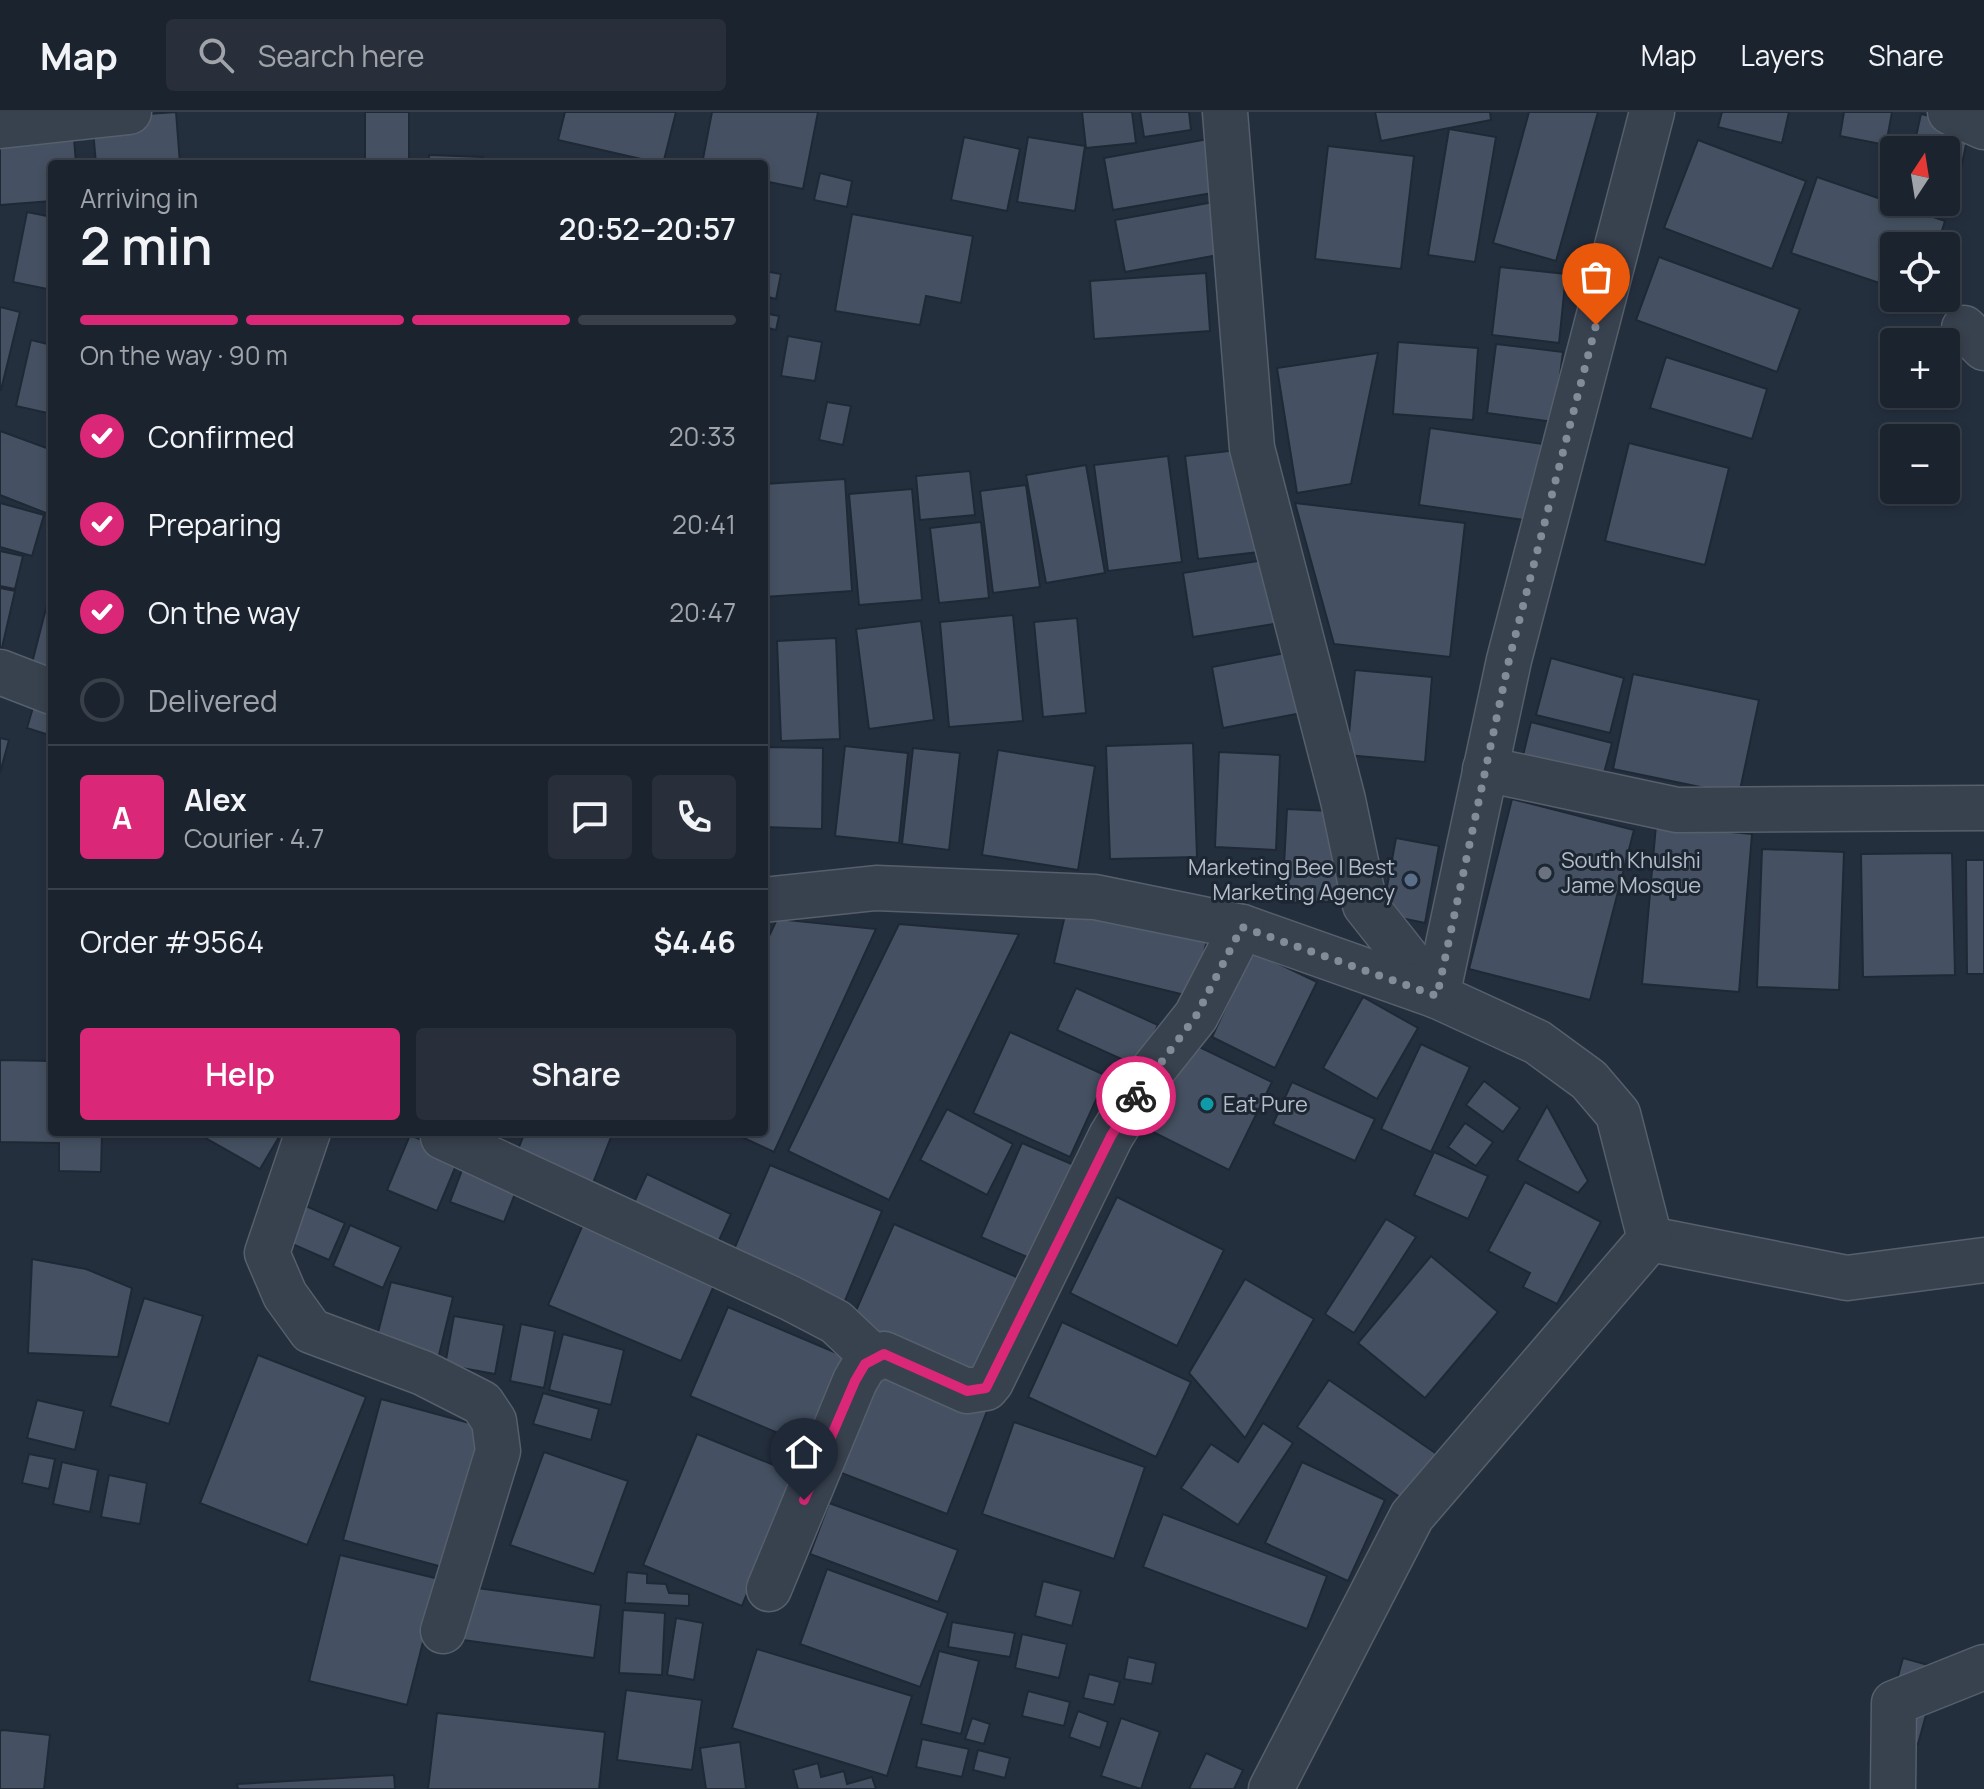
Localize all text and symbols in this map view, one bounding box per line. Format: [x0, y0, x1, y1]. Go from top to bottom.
search box [166, 19, 726, 91]
text: Map [40, 29, 118, 81]
icon: search [194, 33, 238, 77]
text: Search here [258, 35, 425, 76]
text: Map [1641, 36, 1697, 74]
text: Layers [1741, 36, 1824, 74]
text: Share [1868, 36, 1944, 74]
north arrow [1880, 136, 1960, 216]
map controls [1880, 136, 1960, 504]
text: Arriving in [80, 180, 198, 216]
text: 20:52–20:57 [559, 208, 736, 249]
text: 2 min [80, 210, 213, 281]
button: locate [1880, 232, 1960, 312]
pin [1562, 243, 1630, 325]
icon: bag [1574, 255, 1618, 299]
button: + [1880, 328, 1960, 408]
text: On the way · 90 m [80, 337, 288, 373]
icon: check [80, 414, 124, 458]
text: Confirmed [148, 416, 295, 457]
text: 20:33 [669, 418, 736, 454]
button: − [1880, 424, 1960, 504]
icon: check [80, 502, 124, 546]
text: Preparing [148, 504, 282, 545]
text: 20:41 [672, 506, 736, 542]
icon: check [80, 590, 124, 634]
text: On the way [148, 592, 301, 633]
text: 20:47 [669, 594, 736, 630]
text: Delivered [148, 680, 278, 721]
button: chat [548, 775, 632, 859]
button: phone [652, 775, 736, 859]
text: Alex [184, 779, 247, 820]
text: A [112, 797, 132, 838]
text: Courier · 4.7 [184, 820, 324, 856]
place label: South Khulshi Jame Mosque [1561, 845, 1701, 900]
place label: Marketing Bee | Best Marketing Agency [1188, 852, 1395, 907]
marker: South Khulshi Jame Mosque [1536, 864, 1554, 882]
marker: Marketing Bee | Best Marketing Agency [1402, 871, 1420, 889]
text: Order #9564 [80, 921, 264, 962]
text: $4.46 [653, 921, 736, 962]
button: Help [80, 1028, 400, 1120]
button: Share [416, 1028, 736, 1120]
courier [1096, 1056, 1176, 1136]
icon: bike [1114, 1074, 1158, 1118]
place label: Eat Pure [1223, 1089, 1308, 1119]
marker: Eat Pure [1198, 1095, 1216, 1113]
pin [770, 1418, 838, 1500]
icon: home [782, 1430, 826, 1474]

